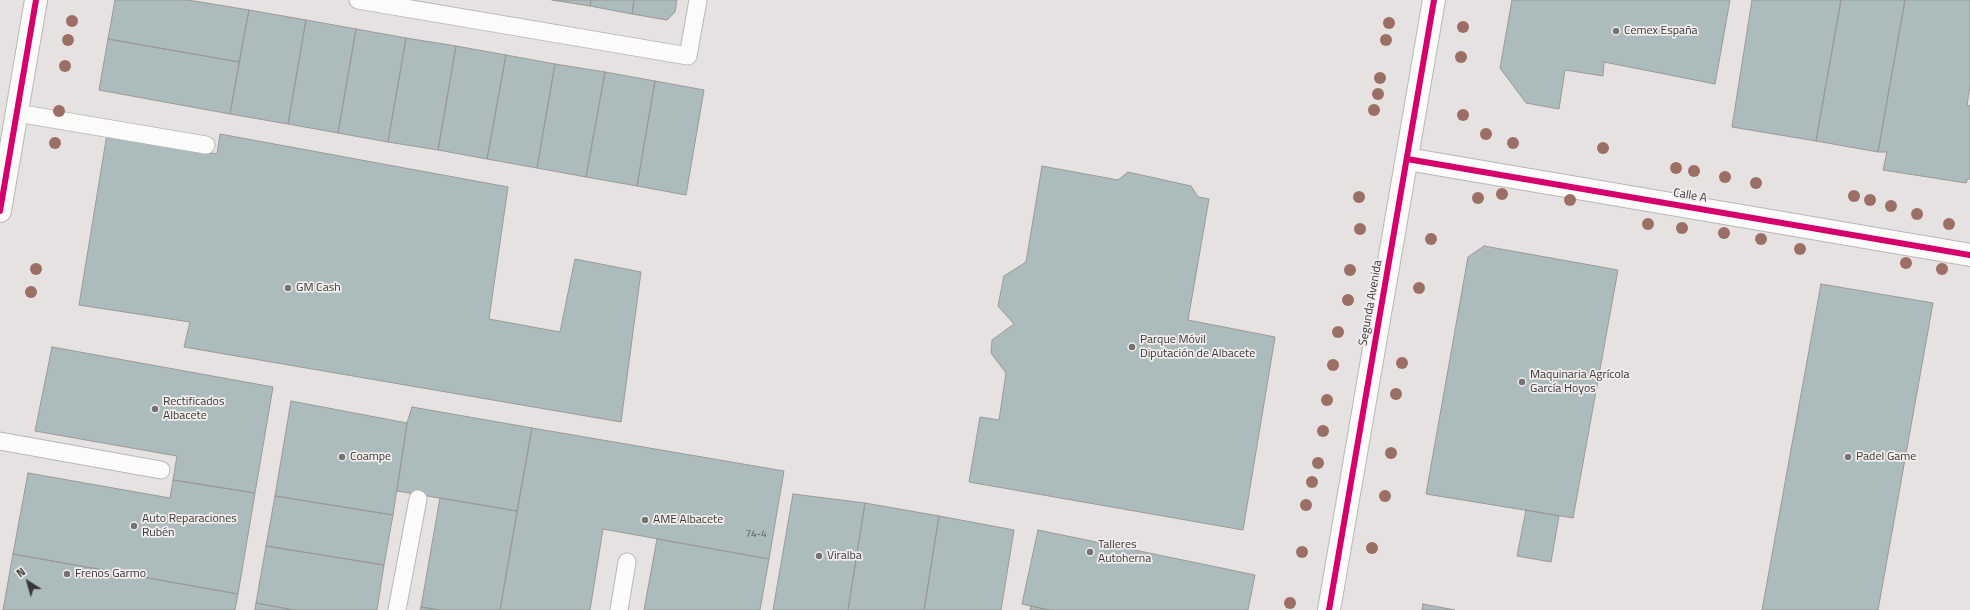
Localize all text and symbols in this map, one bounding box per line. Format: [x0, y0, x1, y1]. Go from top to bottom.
place label: Cemex España [1624, 24, 1698, 38]
marker: Cemex España [1611, 26, 1621, 36]
street label: Calle A [1672, 186, 1708, 206]
street label: Segunda Avenida [1356, 259, 1386, 347]
place label: GM Cash [296, 281, 341, 295]
marker: GM Cash [283, 283, 293, 293]
place label: Parque Móvil Diputación de Albacete [1140, 333, 1255, 361]
marker: Parque Móvil Diputación de Albacete [1127, 342, 1137, 352]
place label: Maquinaria Agrícola García Hoyos [1530, 368, 1630, 396]
marker: Maquinaria Agrícola García Hoyos [1517, 377, 1527, 387]
place label: Rectificados Albacete [163, 395, 225, 423]
marker: Rectificados Albacete [150, 404, 160, 414]
place label: Coampe [350, 450, 391, 464]
place label: Padel Game [1856, 450, 1916, 464]
marker: Coampe [337, 452, 347, 462]
marker: Padel Game [1843, 452, 1853, 462]
place label: Auto Reparaciones Rubén [142, 512, 237, 540]
place label: AME Albacete [653, 513, 723, 527]
marker: AME Albacete [640, 515, 650, 525]
marker: Auto Reparaciones Rubén [129, 521, 139, 531]
house number: 74-4 [745, 529, 767, 541]
place label: Talleres Autoherna [1098, 538, 1151, 566]
marker: Talleres Autoherna [1085, 547, 1095, 557]
place label: Viralba [827, 549, 862, 563]
marker: Viralba [814, 551, 824, 561]
north arrow [8, 562, 48, 602]
text: N [13, 564, 29, 581]
place label: Frenos Garmo [75, 567, 146, 581]
marker: Frenos Garmo [62, 569, 72, 579]

